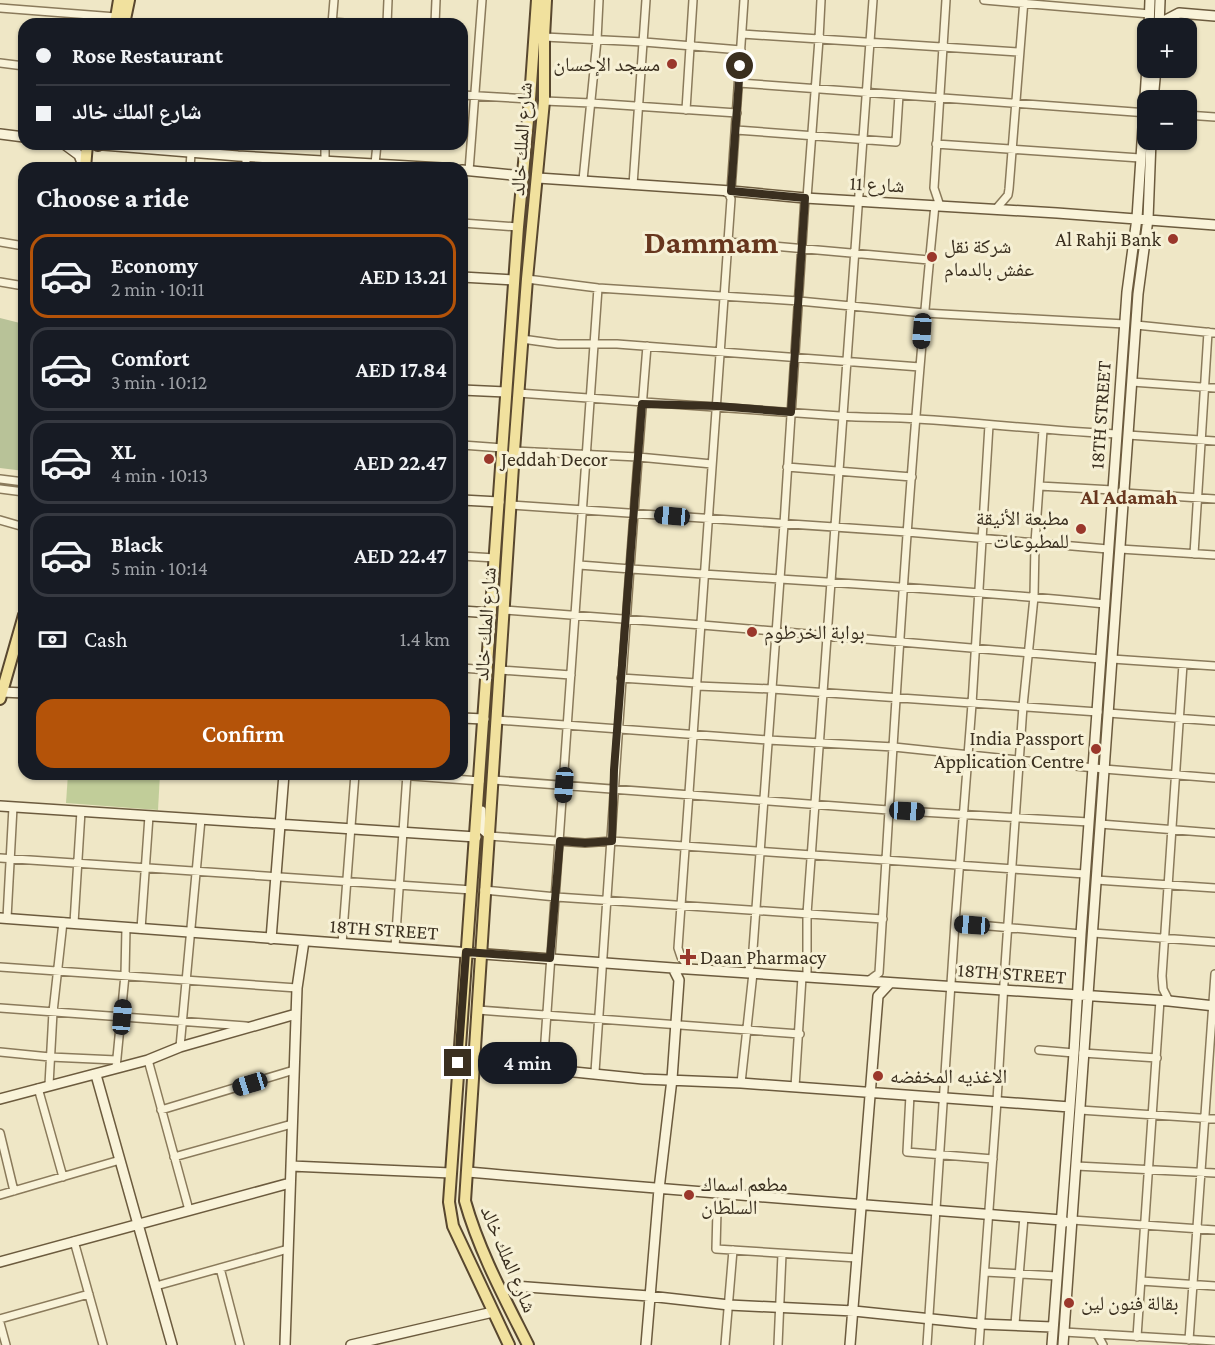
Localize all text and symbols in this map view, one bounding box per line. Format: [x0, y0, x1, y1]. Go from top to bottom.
map controls [1137, 18, 1197, 150]
button: + [1137, 18, 1197, 78]
text: Rose Restaurant [72, 43, 223, 68]
route start [726, 52, 753, 79]
place label: مسجد الإحسان [553, 53, 660, 77]
marker: مسجد الإحسان [665, 57, 679, 71]
street label: شارع الملك خالد [506, 81, 538, 197]
button: − [1137, 90, 1197, 150]
text: شارع الملك خالد [72, 99, 202, 124]
street label: شارع 11 [849, 172, 905, 198]
text: Choose a ride [36, 183, 189, 213]
district label: Dammam [644, 224, 778, 260]
place label: Al Rahji Bank [1055, 228, 1161, 251]
marker: Al Rahji Bank [1166, 232, 1180, 246]
place label: شركة نقل عفش بالدمام [944, 235, 1034, 283]
icon: car [39, 249, 93, 303]
marker: شركة نقل عفش بالدمام [925, 250, 939, 264]
text: Economy [111, 253, 198, 278]
text: AED 13.21 [360, 264, 447, 289]
text: 2 min · 10:11 [111, 278, 204, 300]
car [912, 312, 932, 350]
icon: car [39, 342, 93, 396]
text: Comfort [111, 346, 189, 371]
text: AED 17.84 [356, 357, 447, 382]
street label: 18TH STREET [1085, 360, 1115, 470]
text: 3 min · 10:12 [111, 371, 207, 393]
icon: car [39, 435, 93, 489]
text: XL [111, 439, 136, 464]
place label: Jeddah Decor [499, 448, 608, 471]
text: AED 22.47 [354, 450, 447, 475]
marker: Jeddah Decor [482, 452, 496, 466]
text: 4 min · 10:13 [111, 464, 208, 486]
district label: Al Adamah [1080, 485, 1177, 509]
car [653, 505, 691, 527]
place label: مطبعة الأنيقة للمطبوعات [976, 507, 1069, 553]
marker: مطبعة الأنيقة للمطبوعات [1074, 522, 1088, 536]
icon: car [39, 528, 93, 582]
text: Black [111, 532, 163, 557]
text: AED 22.47 [354, 543, 447, 568]
text: 5 min · 10:14 [111, 557, 208, 579]
street label: شارع الملك خالد [470, 566, 502, 682]
place label: بوابة الخرطوم [764, 621, 865, 646]
icon: cash [36, 623, 69, 656]
marker: بوابة الخرطوم [745, 625, 759, 639]
text: Cash [84, 627, 128, 652]
text: 1.4 km [400, 628, 450, 650]
button: Confirm [36, 699, 450, 768]
place label: India Passport Application Centre [934, 727, 1084, 773]
marker: India Passport Application Centre [1089, 742, 1103, 756]
car [554, 766, 574, 804]
car [889, 801, 925, 821]
street label: 18TH STREET [329, 914, 439, 944]
car [953, 915, 991, 935]
place label: Daan Pharmacy [700, 946, 827, 969]
marker: Daan Pharmacy [681, 950, 695, 964]
street label: 18TH STREET [957, 958, 1067, 988]
car [111, 998, 133, 1036]
callout: 4 min [479, 1042, 578, 1084]
route end [444, 1049, 471, 1076]
text: 4 min [504, 1052, 551, 1074]
place label: الاغذيه المخفضه [890, 1065, 1007, 1087]
marker: الاغذيه المخفضه [871, 1069, 885, 1083]
car [230, 1070, 270, 1098]
place label: مطعم اسماك السلطان [701, 1173, 788, 1219]
marker: مطعم اسماك السلطان [682, 1188, 696, 1202]
street label: شارع الملك خالد [475, 1202, 541, 1317]
place label: بقالة فنون لين [1081, 1292, 1179, 1315]
marker: بقالة فنون لين [1062, 1296, 1076, 1310]

